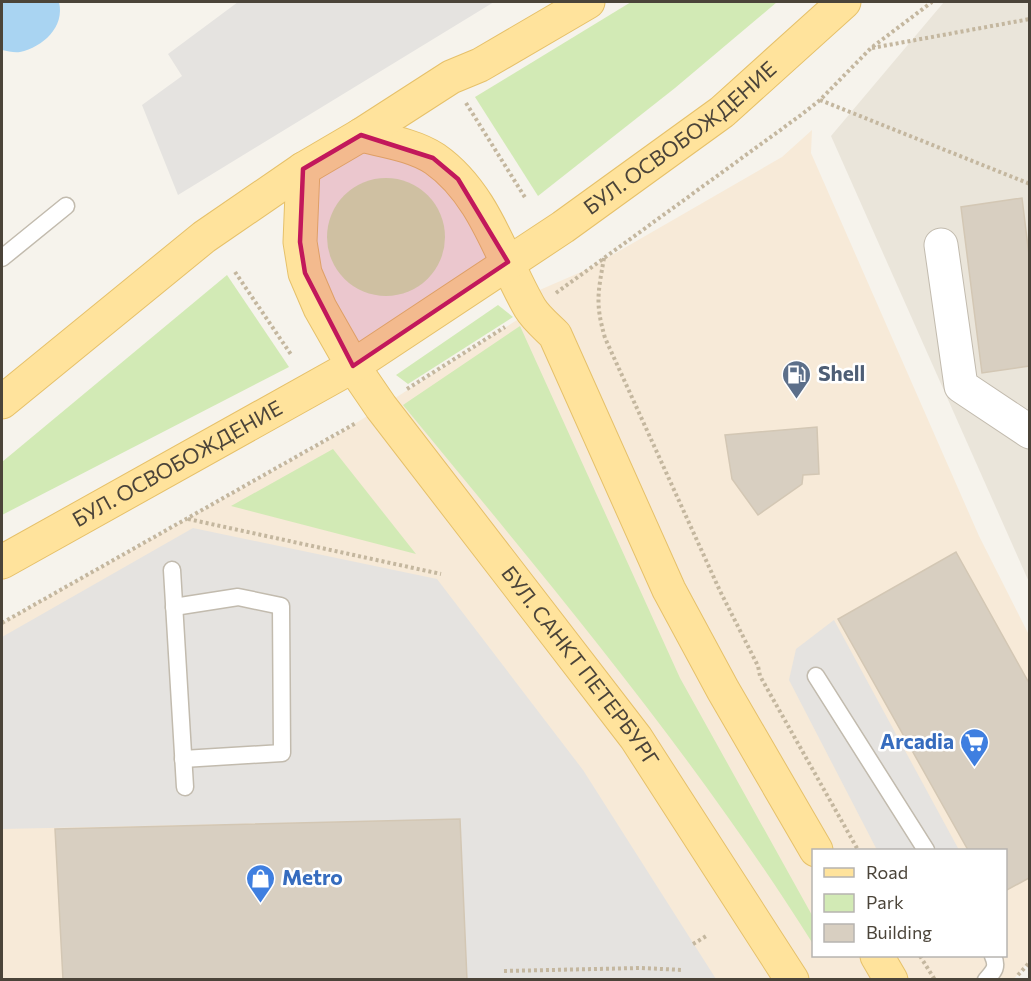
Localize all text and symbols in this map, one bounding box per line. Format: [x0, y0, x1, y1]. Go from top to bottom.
street label: БУЛ. ОСВОБОЖДЕНИЕ [578, 55, 781, 219]
fuel station icon: Shell [781, 358, 813, 400]
place label: Shell [818, 360, 865, 385]
street label: БУЛ. ОСВОБОЖДЕНИЕ [67, 394, 286, 531]
street label: БУЛ. САНКТ ПЕТЕРБУРГ [497, 560, 665, 771]
supermarket icon: Arcadia [959, 726, 991, 768]
place label: Arcadia [880, 728, 954, 753]
legend [812, 849, 1007, 957]
text: Road [866, 861, 908, 883]
shop icon: Metro [245, 862, 277, 904]
place label: Metro [282, 864, 343, 889]
text: Park [866, 891, 904, 913]
text: Building [866, 921, 932, 943]

